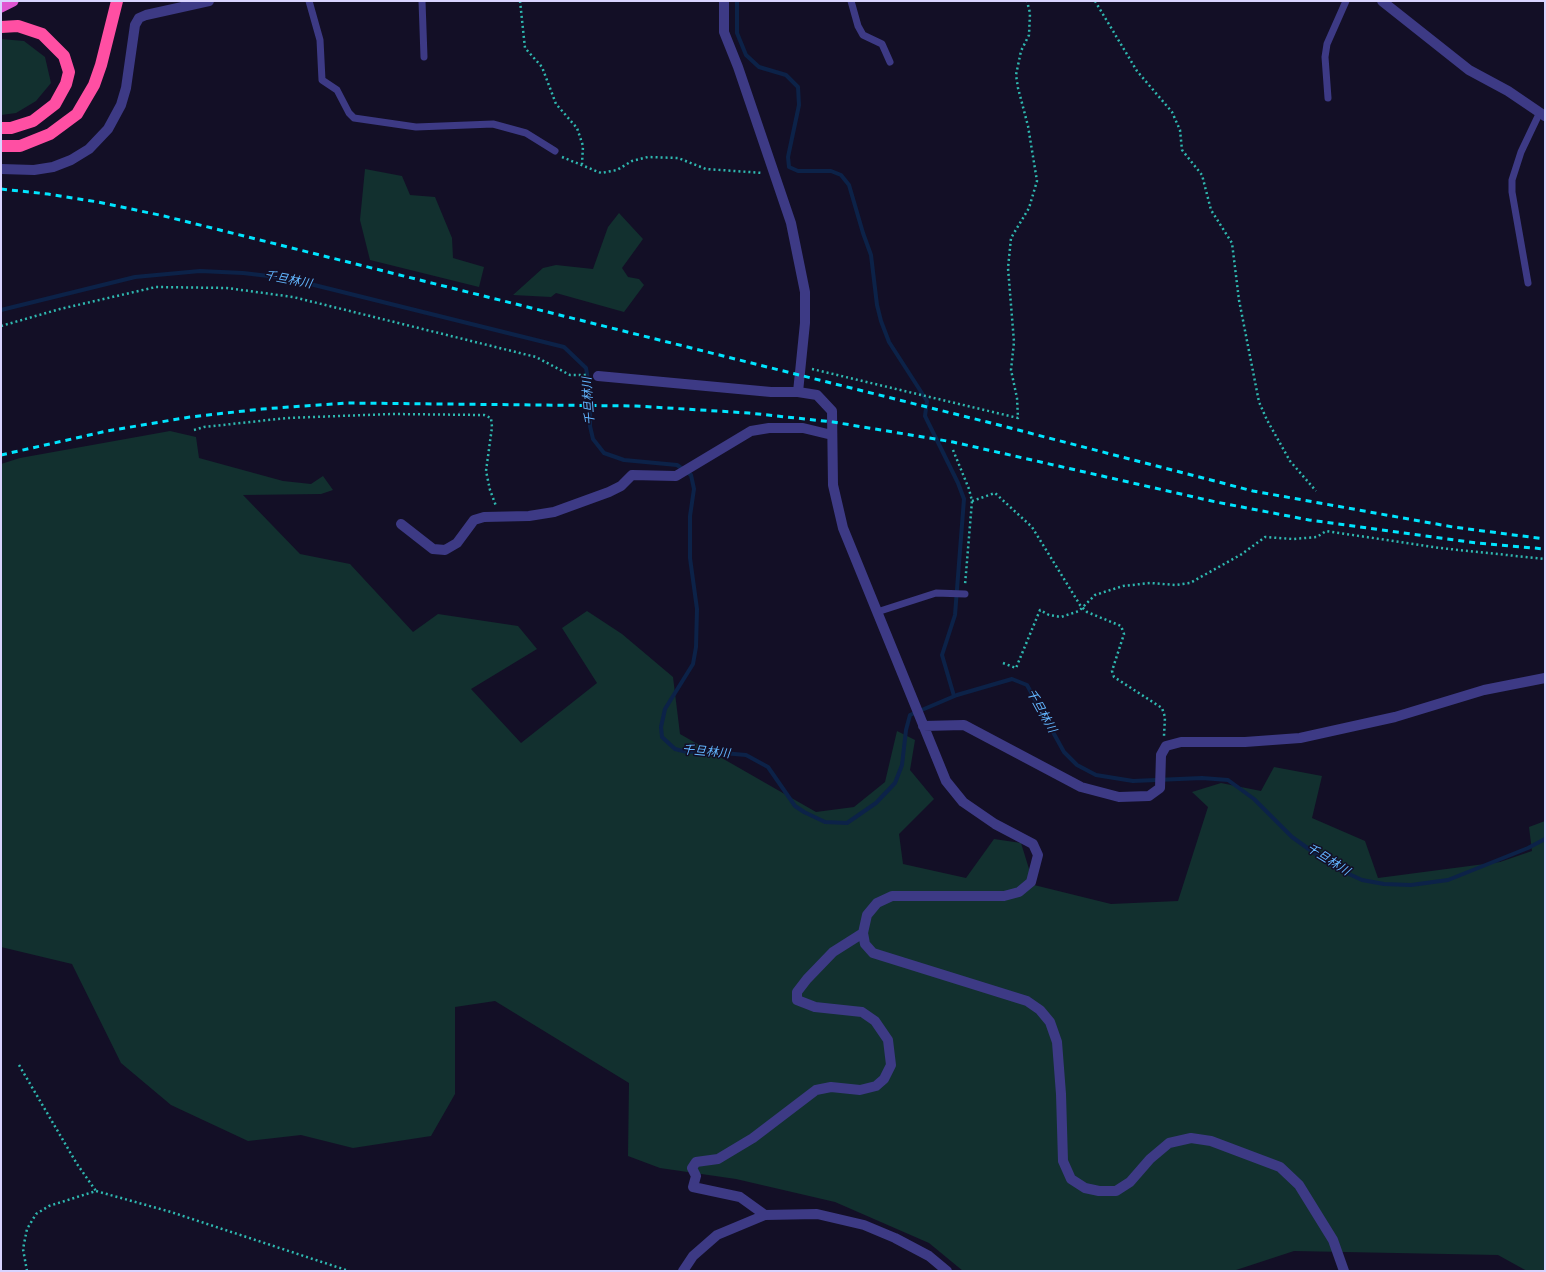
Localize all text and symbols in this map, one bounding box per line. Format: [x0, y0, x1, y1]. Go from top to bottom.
water label: 千旦林川 [263, 268, 313, 292]
water label: 千旦林川 [580, 377, 598, 425]
water label: 千旦林川 [1023, 687, 1059, 735]
water label: 千旦林川 [681, 743, 731, 761]
water label: 千旦林川 [1304, 841, 1352, 879]

